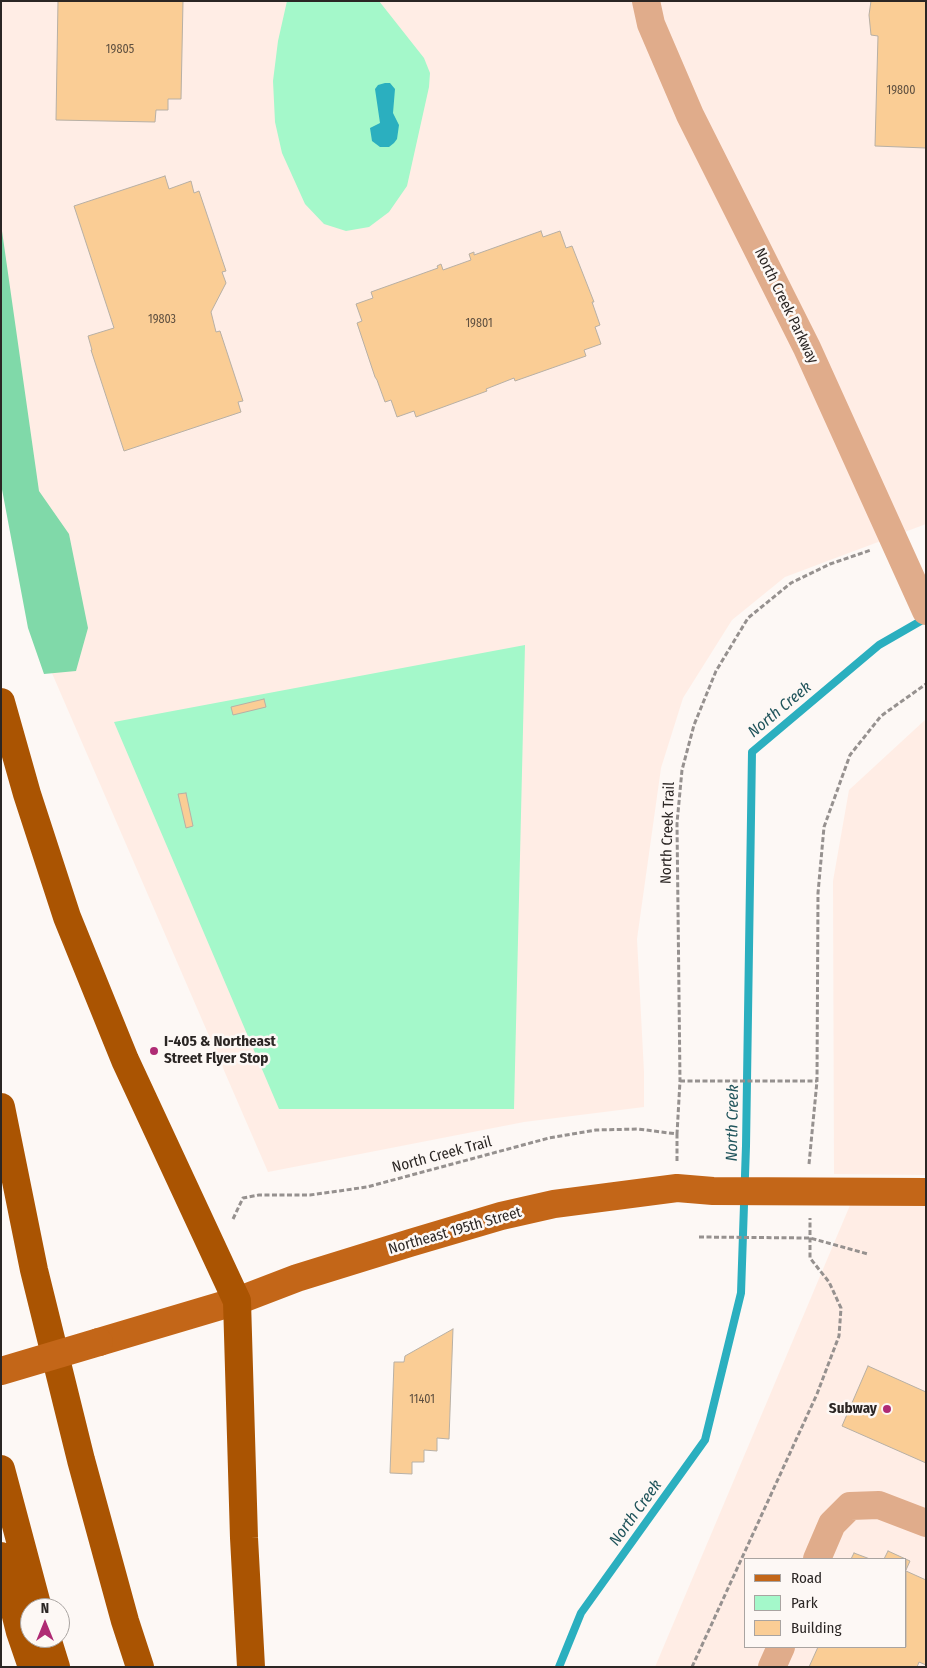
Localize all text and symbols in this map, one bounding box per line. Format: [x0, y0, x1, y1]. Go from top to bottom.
house number: 19805 [106, 43, 134, 57]
house number: 19800 [886, 84, 916, 98]
street label: North Creek Parkway [750, 245, 822, 367]
house number: 19803 [148, 313, 176, 327]
house number: 19801 [465, 317, 493, 331]
water label: North Creek [744, 678, 816, 742]
street label: North Creek Trail [657, 781, 679, 885]
place label: I-405 & Northeast Street Flyer Stop [164, 1033, 276, 1068]
marker: I-405 & Northeast Street Flyer Stop [148, 1045, 160, 1057]
water label: North Creek [723, 1084, 743, 1162]
street label: North Creek Trail [390, 1133, 494, 1177]
street label: Northeast 195th Street [386, 1203, 524, 1259]
house number: 11401 [409, 1393, 435, 1407]
place label: Subway [829, 1400, 877, 1418]
marker: Subway [881, 1403, 893, 1415]
water label: North Creek [606, 1476, 666, 1550]
legend [744, 1558, 907, 1648]
text: Road [791, 1569, 822, 1587]
text: Park [791, 1594, 818, 1612]
north arrow [20, 1598, 70, 1648]
text: N [41, 1600, 49, 1617]
text: Building [791, 1619, 842, 1637]

